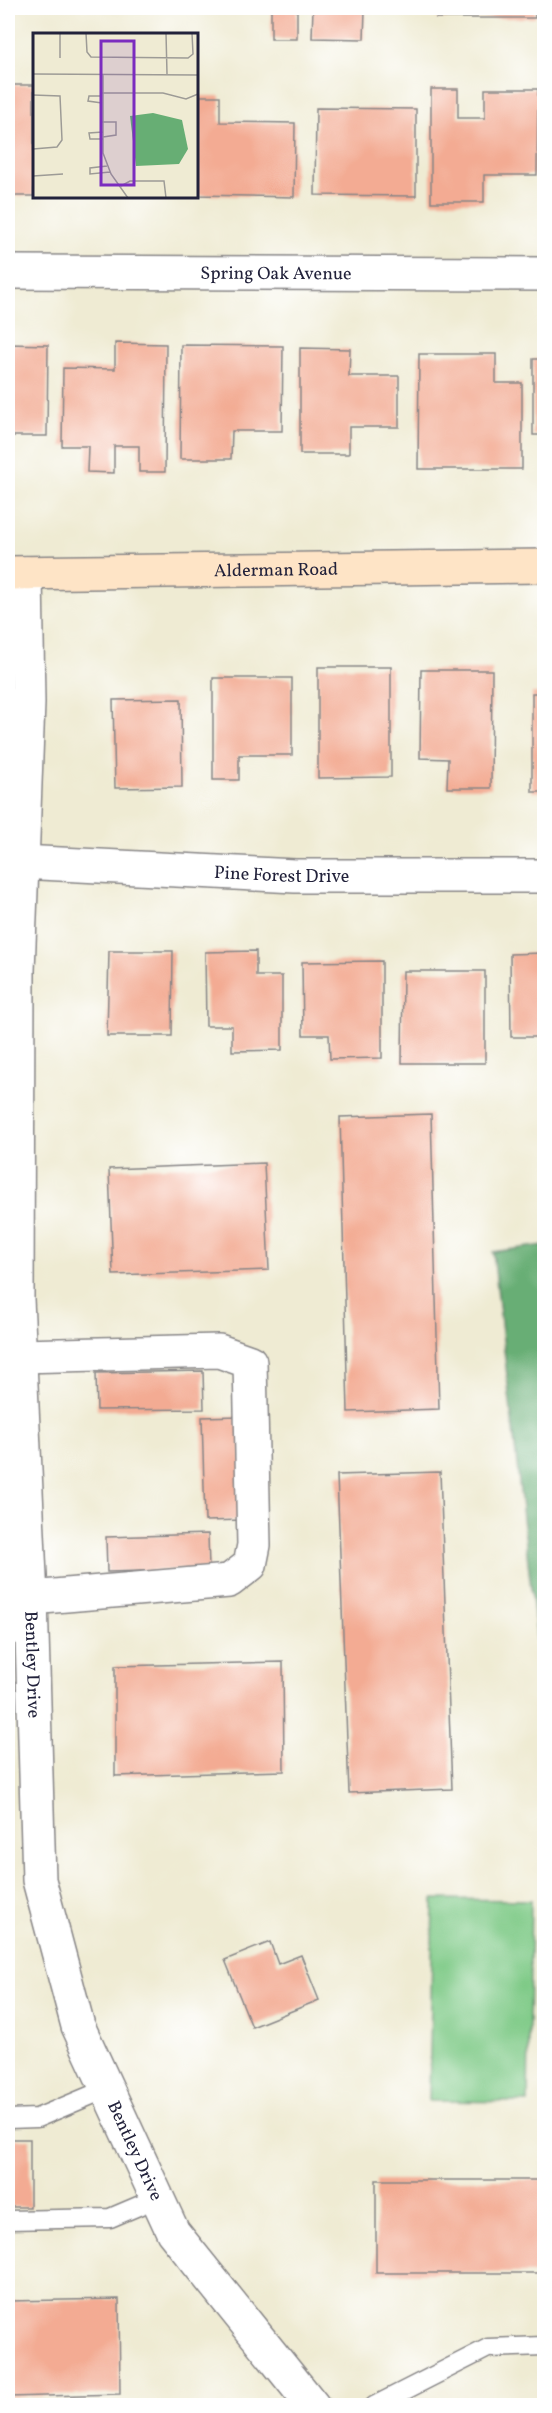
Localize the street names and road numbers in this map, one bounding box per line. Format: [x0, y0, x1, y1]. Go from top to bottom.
street label: Spring Oak Avenue [200, 262, 352, 287]
street label: Alderman Road [214, 558, 338, 584]
street label: Pine Forest Drive [213, 861, 349, 890]
street label: Bentley Drive [17, 1610, 45, 1719]
street label: Bentley Drive [100, 2097, 168, 2205]

